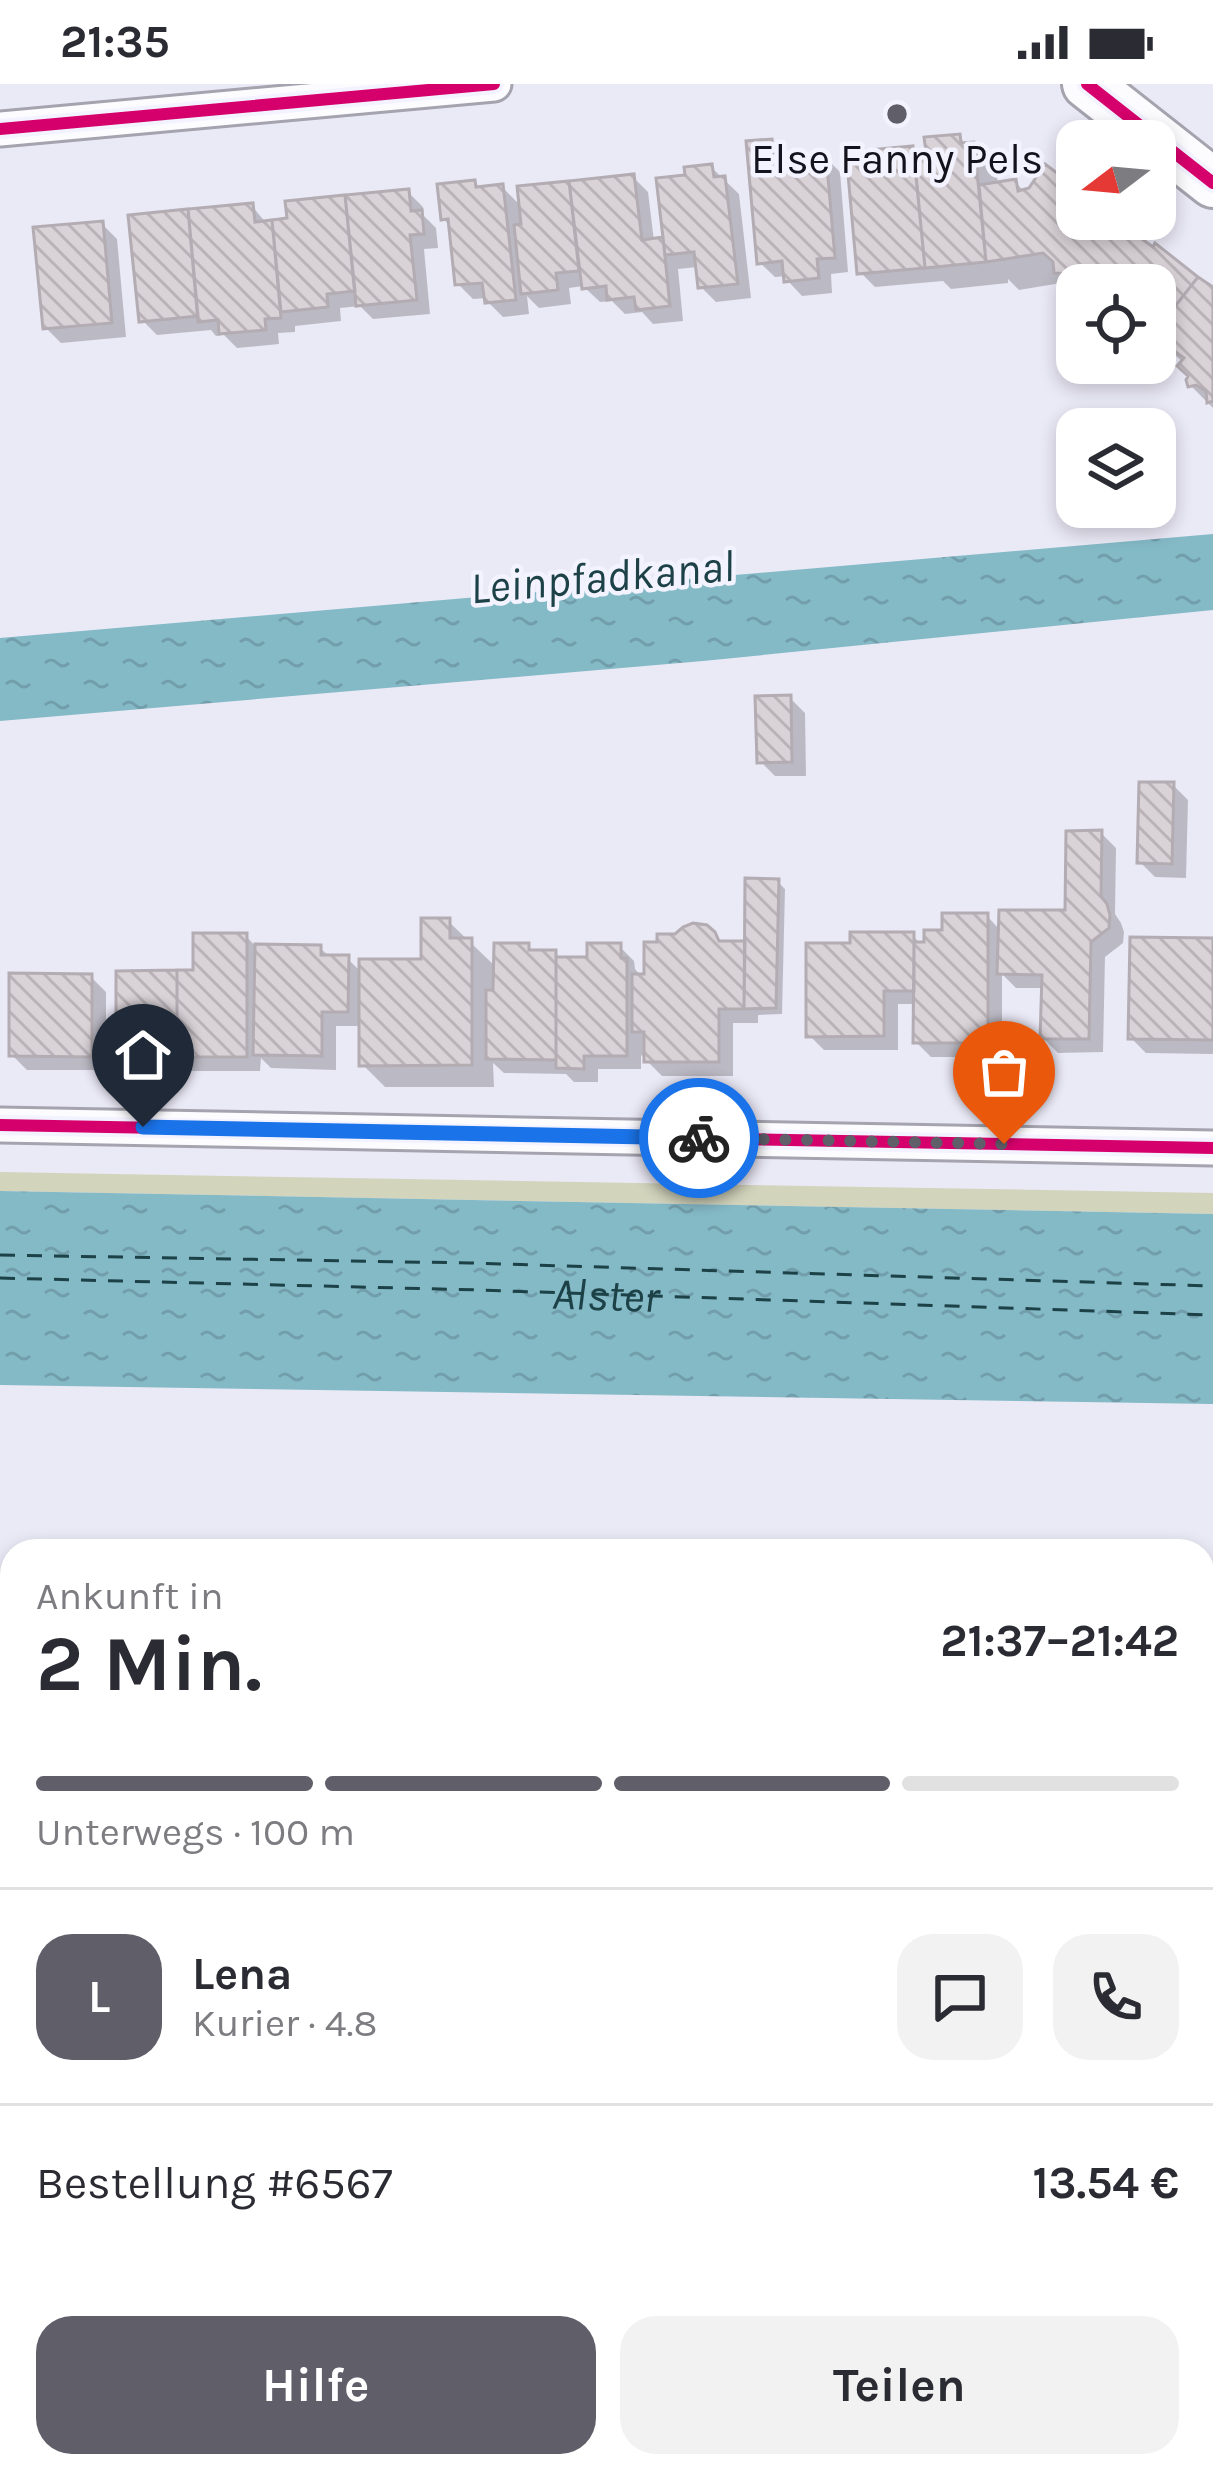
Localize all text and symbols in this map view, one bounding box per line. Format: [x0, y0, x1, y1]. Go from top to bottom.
text: 21:35 [60, 16, 170, 68]
marker: Else Fanny Pels [884, 101, 910, 127]
north arrow [1056, 120, 1176, 240]
map controls [1056, 120, 1176, 528]
place label: Else Fanny Pels [751, 134, 1043, 184]
button: locate [1056, 264, 1176, 384]
button: layers [1056, 408, 1176, 528]
water label: Leinpfadkanal [468, 540, 736, 614]
pin [92, 1004, 194, 1127]
pin [953, 1021, 1055, 1144]
icon: home [110, 1022, 176, 1088]
icon: bag [971, 1039, 1037, 1105]
courier [639, 1078, 759, 1198]
icon: bike [666, 1105, 732, 1171]
water label: Alster [551, 1268, 662, 1323]
text: Ankunft in [36, 1573, 224, 1619]
text: 21:37–21:42 [940, 1615, 1179, 1667]
text: 2 Min. [36, 1618, 262, 1710]
text: Unterwegs · 100 m [36, 1809, 355, 1855]
button: chat [897, 1934, 1023, 2060]
button: phone [1053, 1934, 1179, 2060]
text: Lena [192, 1948, 292, 2000]
text: L [88, 1971, 110, 2023]
text: Kurier · 4.8 [192, 2000, 377, 2046]
text: Bestellung #6567 [36, 2157, 393, 2209]
text: 13.54 € [1032, 2157, 1179, 2209]
button: Hilfe [36, 2316, 596, 2454]
button: Teilen [620, 2316, 1179, 2454]

